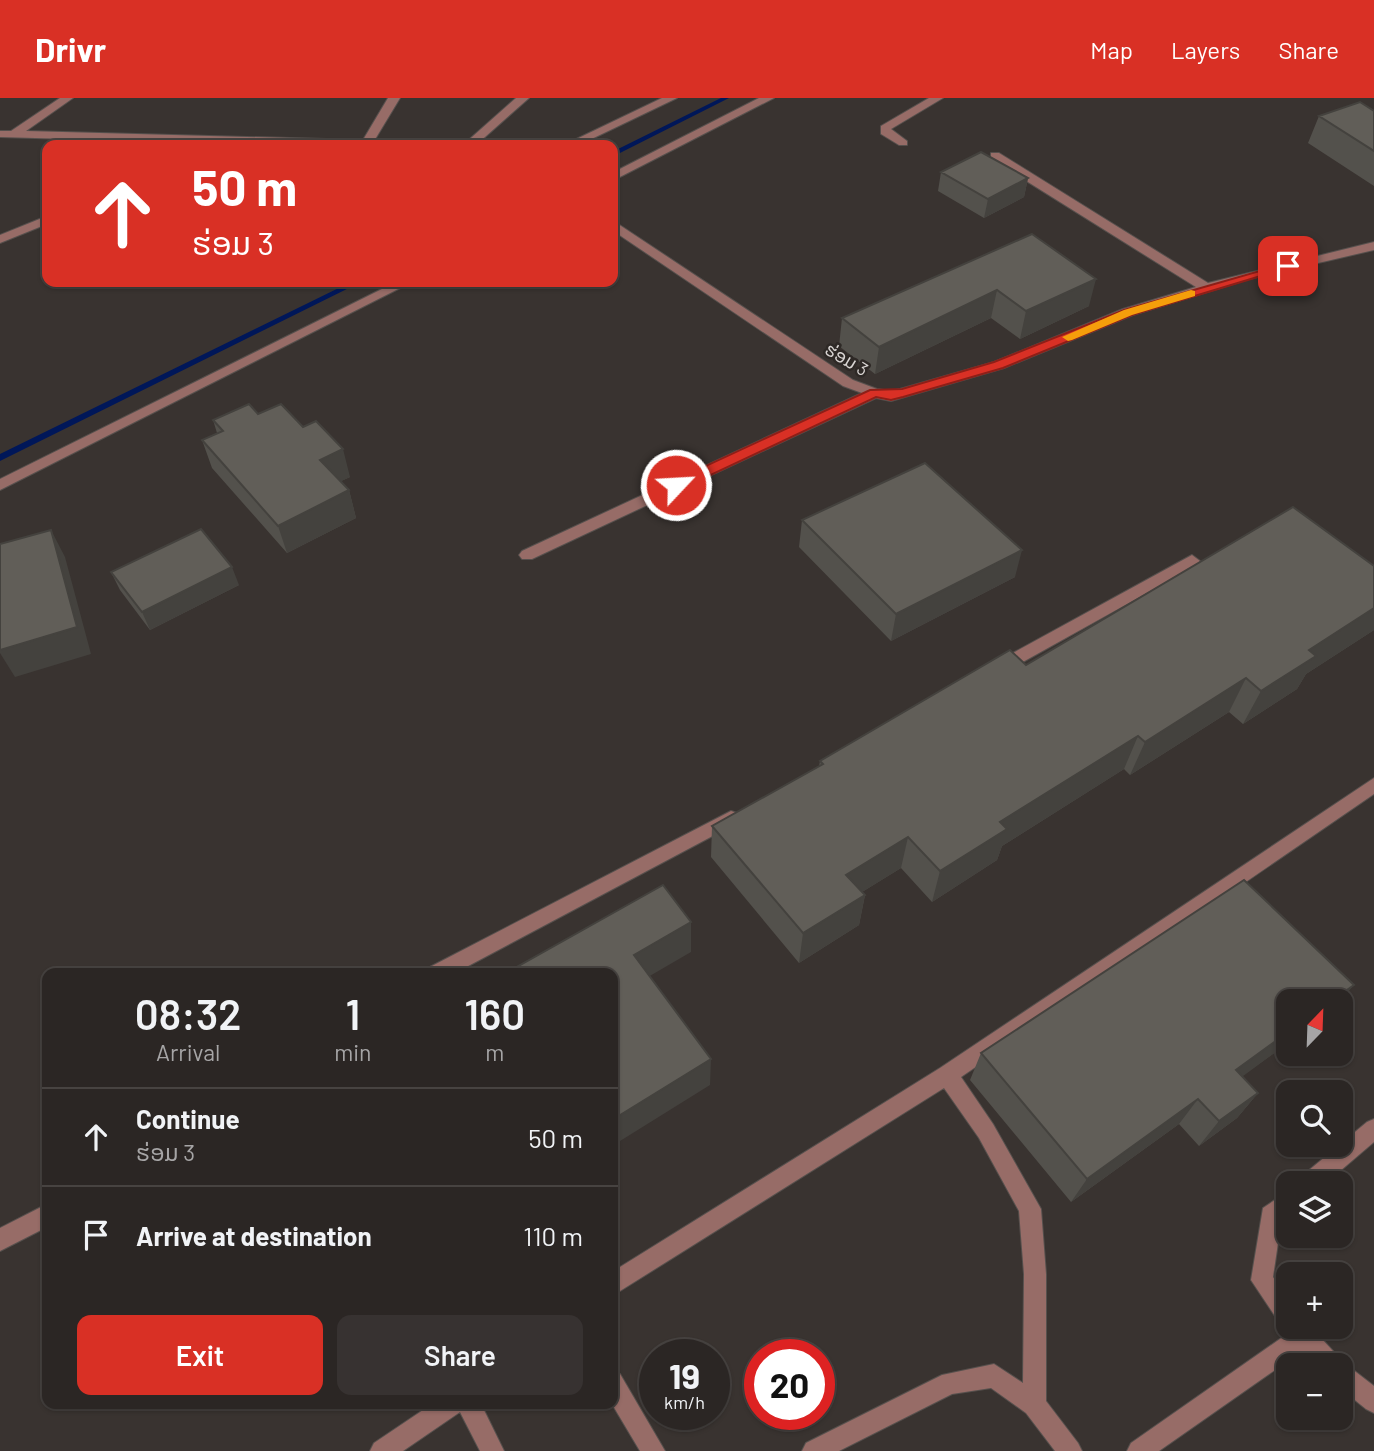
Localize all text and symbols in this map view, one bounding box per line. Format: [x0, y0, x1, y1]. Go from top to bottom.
text: Drivr [35, 29, 106, 69]
text: Map [1090, 35, 1133, 64]
text: Layers [1171, 35, 1240, 64]
text: Share [1278, 35, 1339, 64]
text: 50 m [192, 157, 297, 216]
icon: ahead [77, 168, 168, 259]
text: ຮ່ອມ 3 [192, 223, 274, 261]
pin [1258, 236, 1318, 296]
icon: arrive [1269, 247, 1307, 285]
street label: ຮ່ອມ 3 [822, 338, 872, 380]
position arrow [639, 448, 713, 522]
text: 08:32 [135, 988, 241, 1038]
text: 1 [345, 988, 360, 1038]
text: 160 [464, 988, 525, 1038]
north arrow [1276, 989, 1353, 1066]
map controls [1276, 989, 1353, 1430]
text: Arrival [156, 1038, 220, 1066]
text: min [334, 1038, 372, 1066]
text: m [485, 1038, 504, 1066]
button: search [1276, 1080, 1353, 1157]
text: Continue [136, 1103, 240, 1134]
icon: ahead [77, 1118, 115, 1156]
text: 50 m [528, 1122, 583, 1153]
text: ຮ່ອມ 3 [136, 1138, 195, 1166]
button: layers [1276, 1171, 1353, 1248]
icon: arrive [77, 1216, 115, 1254]
text: Arrive at destination [136, 1220, 372, 1251]
text: 110 m [523, 1220, 583, 1251]
button: + [1276, 1262, 1353, 1339]
button: Exit [77, 1315, 323, 1395]
button: Share [337, 1315, 583, 1395]
speed limit sign: 20 [744, 1339, 835, 1430]
button: − [1276, 1353, 1353, 1430]
text: 19 [669, 1354, 700, 1396]
text: km/h [664, 1391, 705, 1413]

